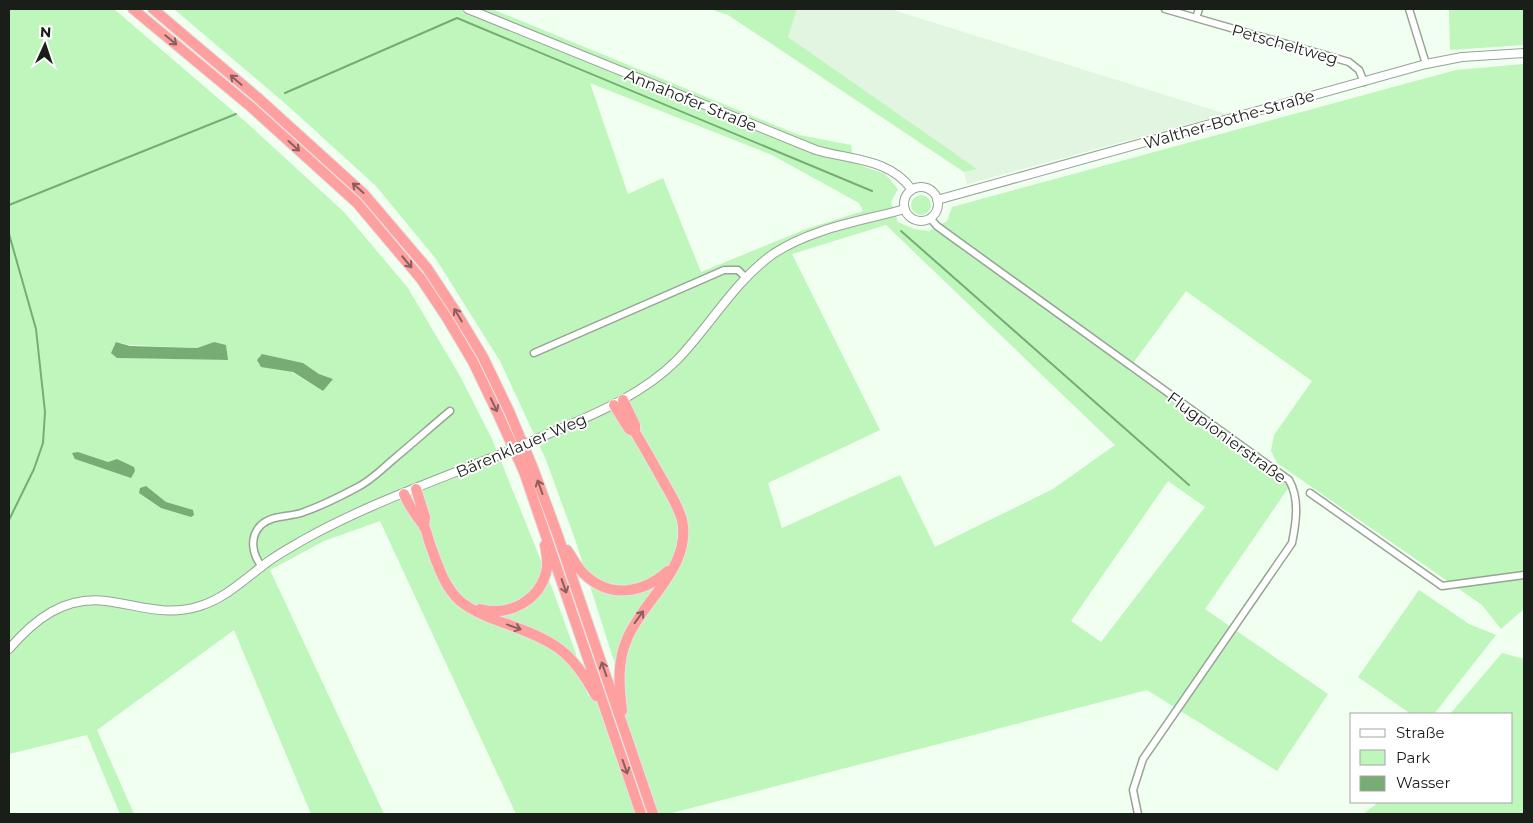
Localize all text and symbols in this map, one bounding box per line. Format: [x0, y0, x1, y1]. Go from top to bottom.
north arrow [20, 20, 70, 70]
street label: Petscheltweg [1230, 20, 1340, 69]
text: N [40, 23, 52, 41]
one-way arrow [164, 34, 177, 46]
street label: Annahofer Straße [622, 65, 760, 136]
one-way arrow [230, 74, 243, 86]
street label: Walther-Bothe-Straße [1142, 86, 1317, 153]
one-way arrow [287, 140, 300, 152]
one-way arrow [351, 182, 364, 194]
one-way arrow [401, 256, 412, 269]
one-way arrow [452, 309, 462, 323]
street label: Flugpionierstraße [1164, 388, 1290, 487]
one-way arrow [490, 397, 499, 412]
street label: Bärenklauer Weg [453, 409, 589, 482]
one-way arrow [535, 480, 544, 495]
one-way arrow [560, 578, 569, 594]
one-way arrow [634, 610, 644, 624]
one-way arrow [506, 623, 522, 632]
one-way arrow [598, 661, 608, 677]
legend [1350, 713, 1513, 803]
text: Straße [1396, 723, 1445, 742]
text: Park [1396, 748, 1430, 767]
one-way arrow [621, 758, 630, 774]
text: Wasser [1396, 773, 1450, 792]

